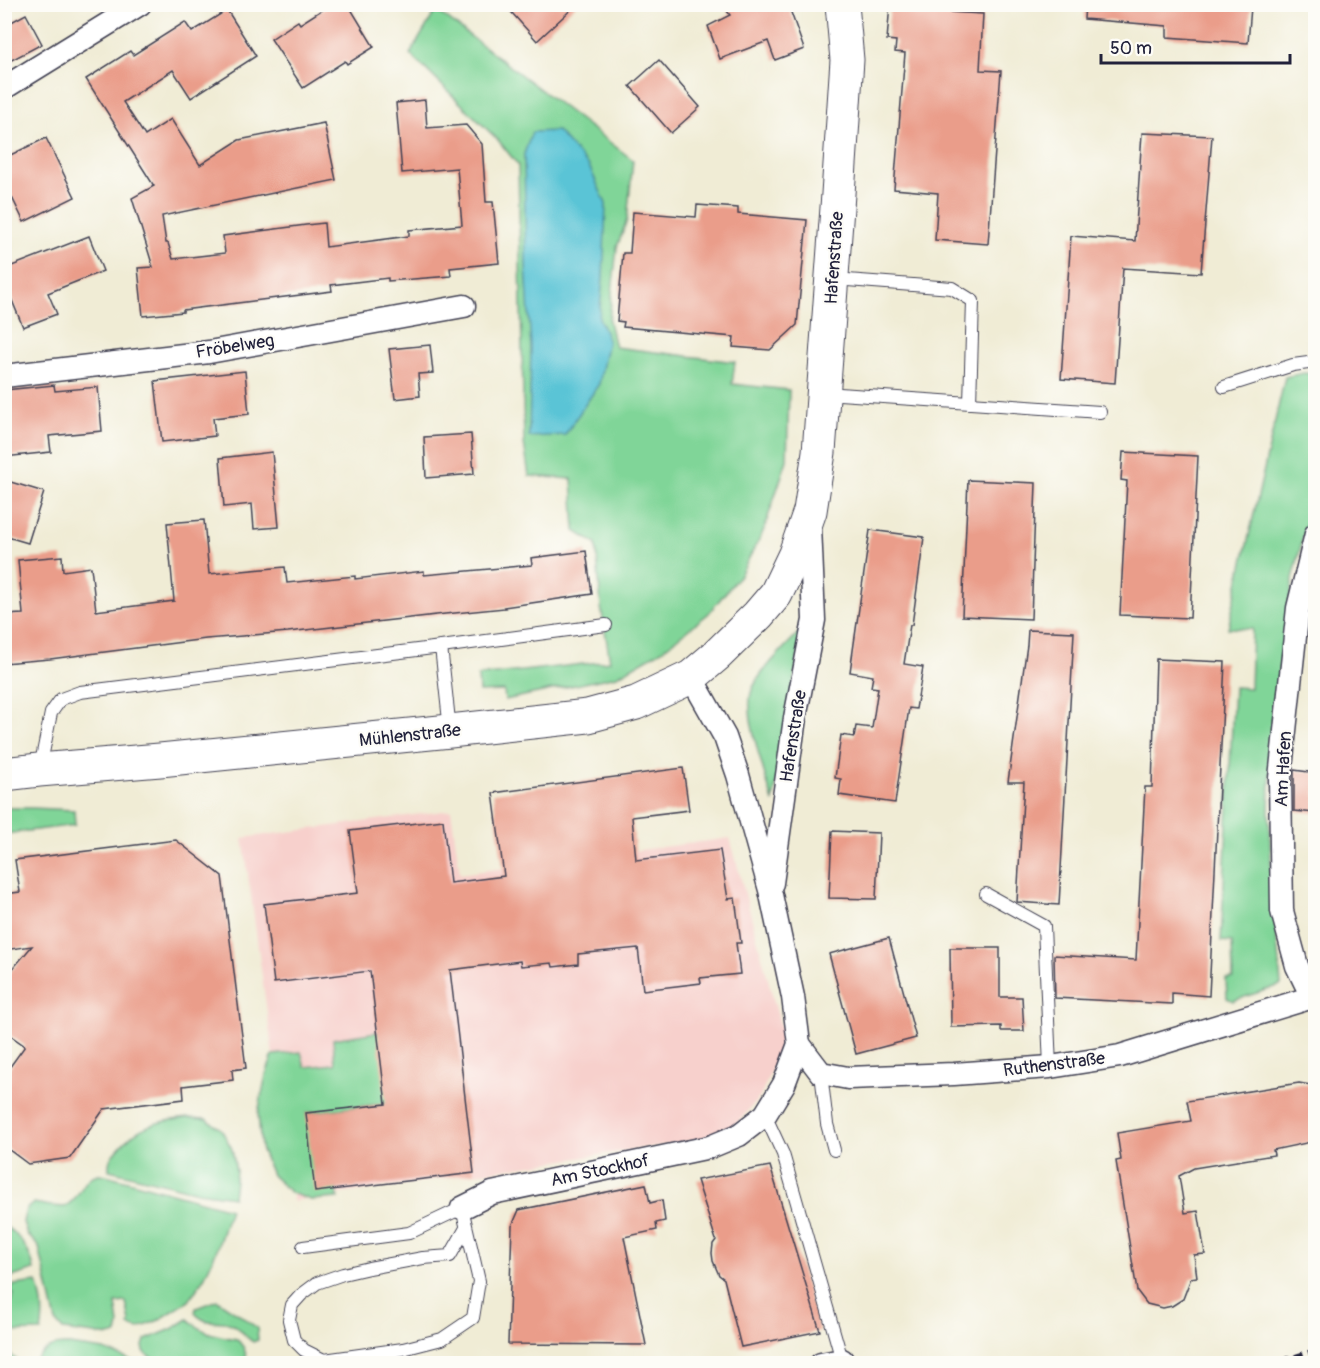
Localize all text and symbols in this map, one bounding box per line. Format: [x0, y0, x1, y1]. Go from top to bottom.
scale bar [1101, 27, 1290, 65]
text: 50 m [1110, 37, 1152, 60]
street label: Hafenstraße [820, 211, 849, 305]
street label: Fröbelweg [194, 329, 276, 364]
street label: Hafenstraße [775, 688, 812, 784]
street label: Mühlenstraße [358, 719, 462, 752]
street label: Am Hafen [1270, 731, 1297, 808]
street label: Ruthenstraße [1002, 1047, 1106, 1082]
street label: Am Stockhof [548, 1149, 652, 1192]

